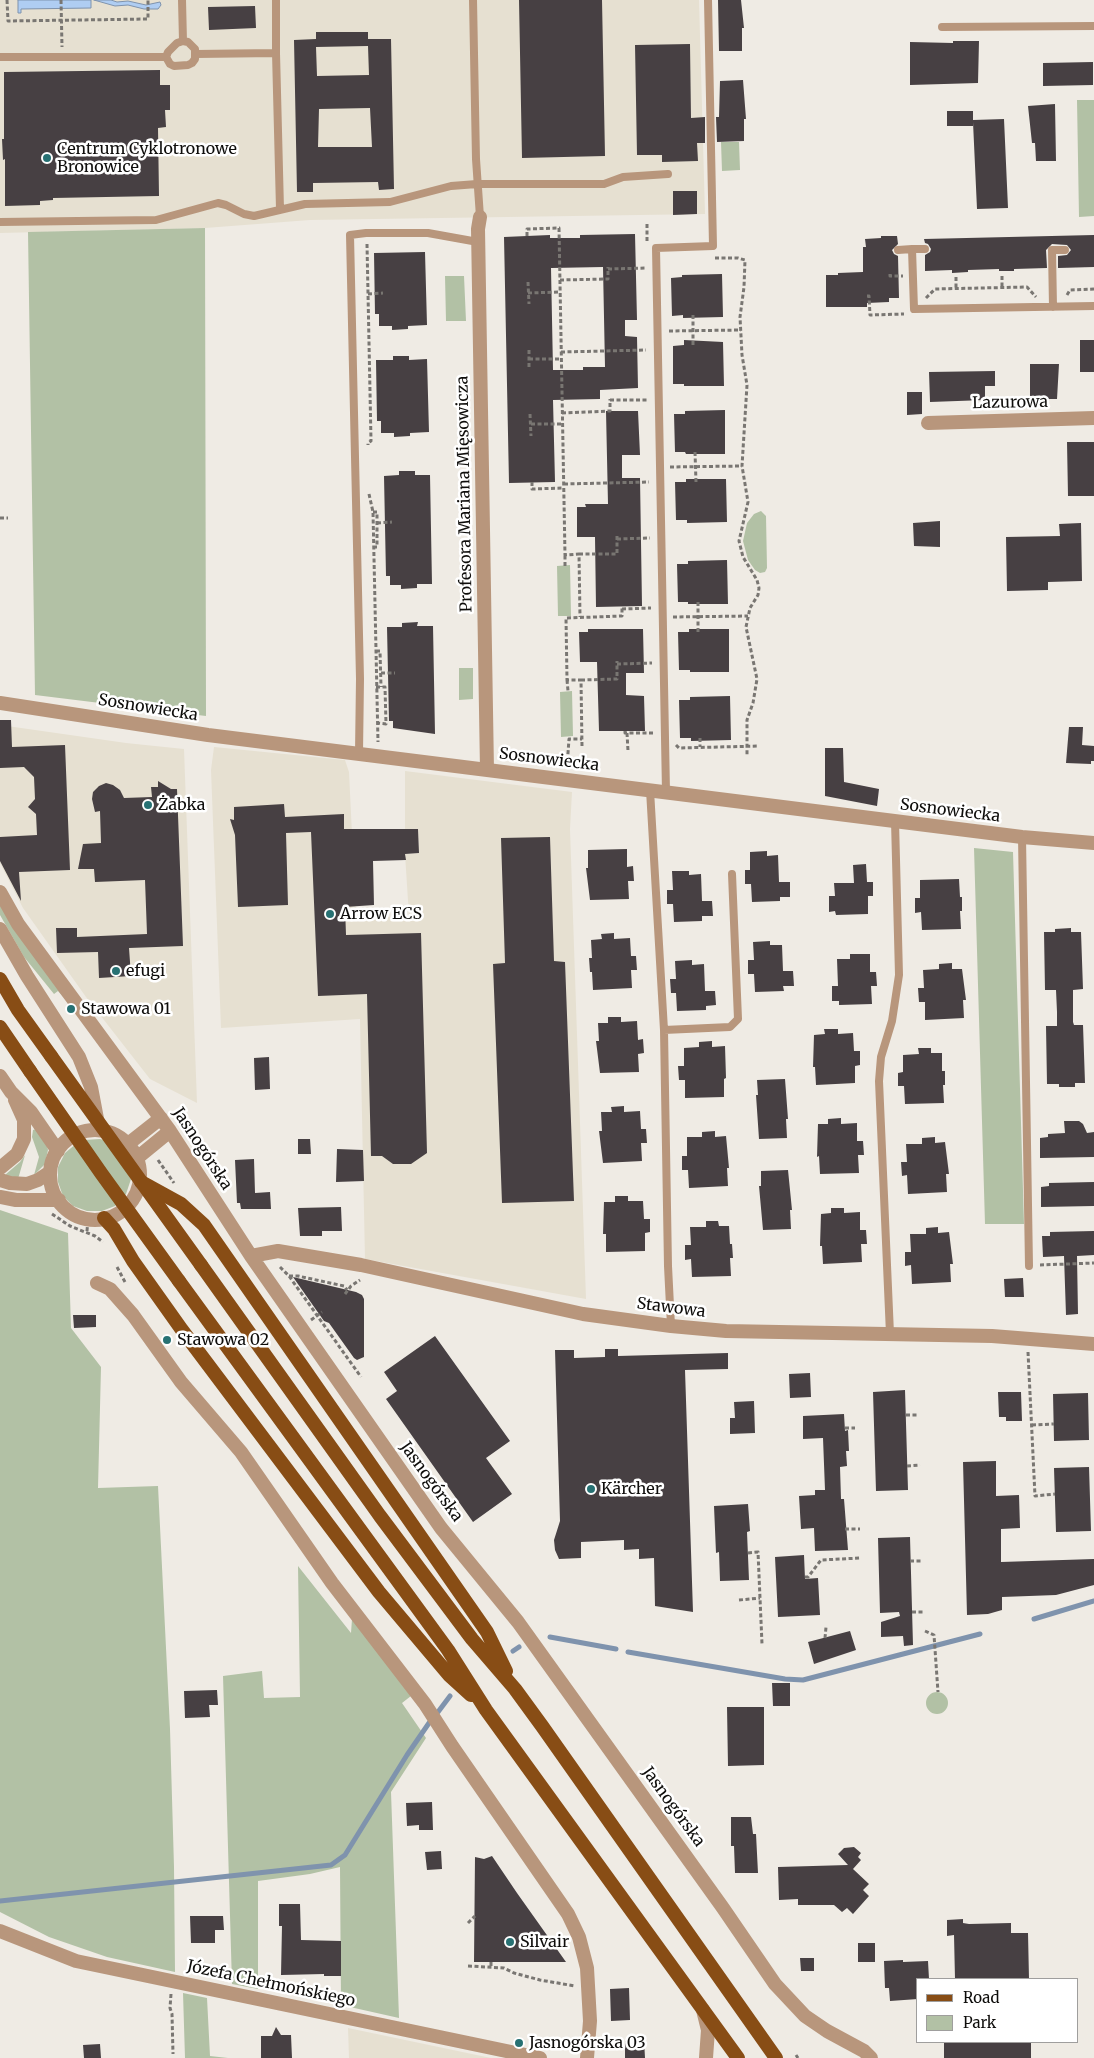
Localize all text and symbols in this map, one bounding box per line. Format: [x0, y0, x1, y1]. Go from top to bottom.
place label: Centrum Cyklotronowe Bronowice [57, 139, 237, 177]
marker: Centrum Cyklotronowe Bronowice [41, 152, 53, 164]
street label: Profesora Mariana Mięsowicza [453, 376, 477, 612]
street label: Lazurowa [972, 393, 1048, 413]
street label: Sosnowiecka [97, 691, 199, 725]
street label: Sosnowiecka [498, 744, 600, 776]
place label: Żabka [158, 795, 205, 815]
street label: Sosnowiecka [899, 795, 1001, 827]
marker: Żabka [142, 799, 154, 811]
place label: Arrow ECS [340, 904, 422, 924]
marker: Arrow ECS [324, 908, 336, 920]
place label: efugi [126, 961, 165, 981]
marker: efugi [110, 965, 122, 977]
place label: Stawowa 01 [81, 999, 171, 1019]
marker: Stawowa 01 [65, 1003, 77, 1015]
street label: Jasnogórska [168, 1104, 236, 1194]
street label: Stawowa [636, 1294, 706, 1322]
place label: Stawowa 02 [177, 1330, 269, 1350]
marker: Stawowa 02 [161, 1334, 173, 1346]
street label: Jasnogórska [396, 1438, 466, 1526]
place label: Kärcher [601, 1479, 662, 1499]
marker: Kärcher [585, 1483, 597, 1495]
street label: Jasnogórska [638, 1763, 708, 1851]
place label: Silvair [520, 1932, 569, 1952]
marker: Silvair [504, 1936, 516, 1948]
street label: Józefa Chełmońskiego [185, 1957, 357, 2011]
legend [916, 1978, 1079, 2043]
text: Road [963, 1988, 999, 2007]
text: Park [963, 2013, 996, 2032]
place label: Jasnogórska 03 [529, 2033, 646, 2053]
marker: Jasnogórska 03 [513, 2037, 525, 2049]

